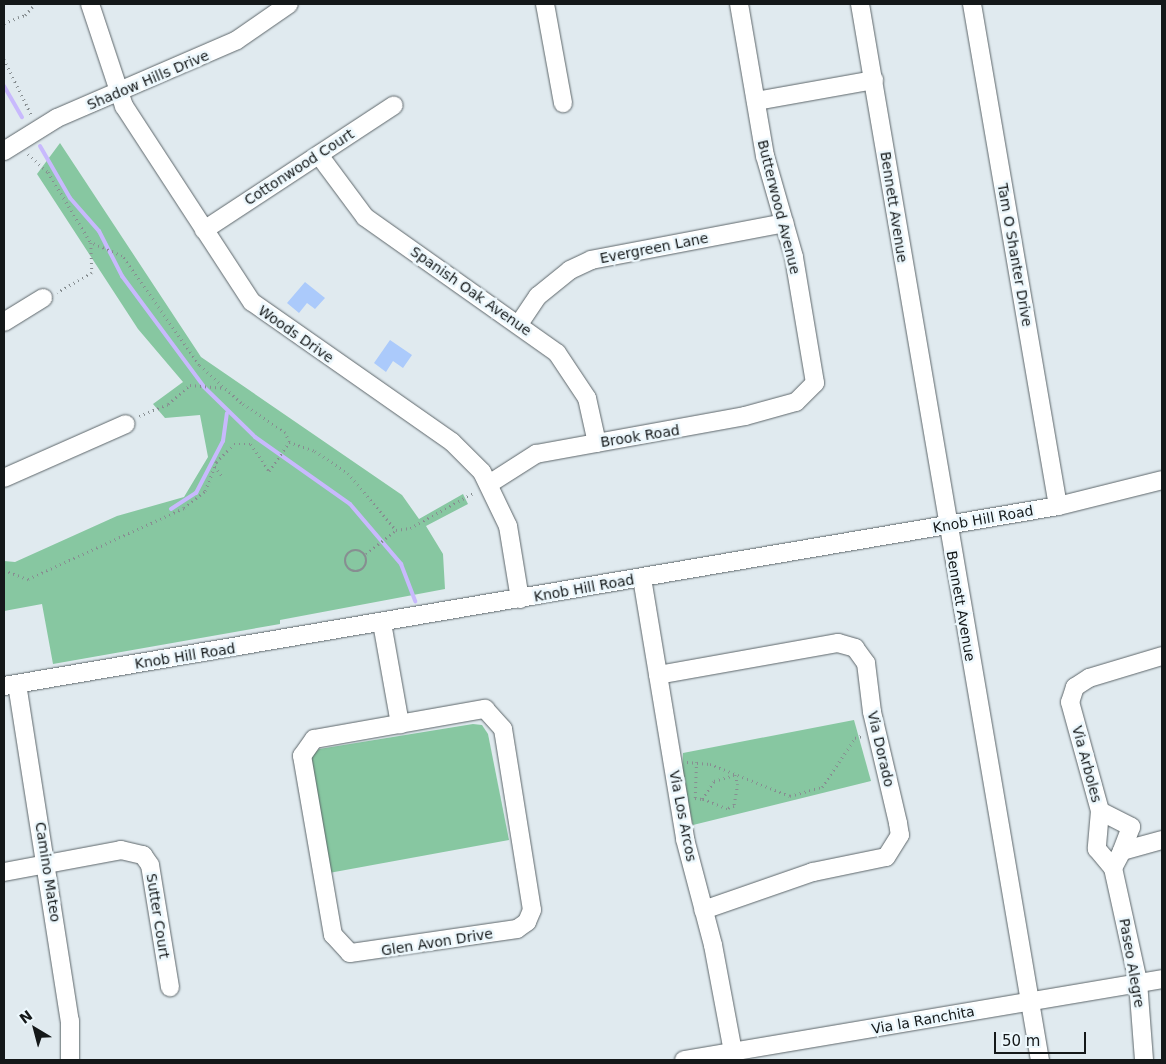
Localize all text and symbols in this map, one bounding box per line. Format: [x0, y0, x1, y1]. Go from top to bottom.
street label: Shadow Hills Drive [84, 47, 212, 113]
street label: Cottonwood Court [241, 125, 357, 209]
street label: Butterwood Avenue [754, 138, 804, 276]
street label: Bennett Avenue [877, 150, 911, 264]
street label: Tam O Shanter Drive [994, 182, 1036, 328]
street label: Evergreen Lane [598, 229, 710, 267]
street label: Spanish Oak Avenue [407, 243, 535, 339]
street label: Woods Drive [255, 302, 337, 366]
street label: Brook Road [599, 421, 681, 451]
street label: Knob Hill Road [931, 502, 1035, 536]
street label: Bennett Avenue [943, 549, 979, 663]
street label: Knob Hill Road [532, 571, 636, 605]
street label: Knob Hill Road [133, 640, 237, 672]
street label: Via Dorado [864, 709, 898, 789]
street label: Via Arboles [1069, 724, 1105, 804]
street label: Via Los Arcos [666, 769, 700, 863]
street label: Camino Mateo [32, 821, 64, 923]
street label: Sutter Court [143, 872, 173, 960]
street label: Paseo Alegre [1116, 917, 1148, 1009]
street label: Glen Avon Drive [380, 925, 494, 959]
street label: Via la Ranchita [870, 1003, 976, 1037]
north arrow [10, 1004, 60, 1054]
text: N [16, 1007, 35, 1027]
scale bar [996, 1022, 1088, 1054]
text: 50 m [1002, 1032, 1040, 1050]

